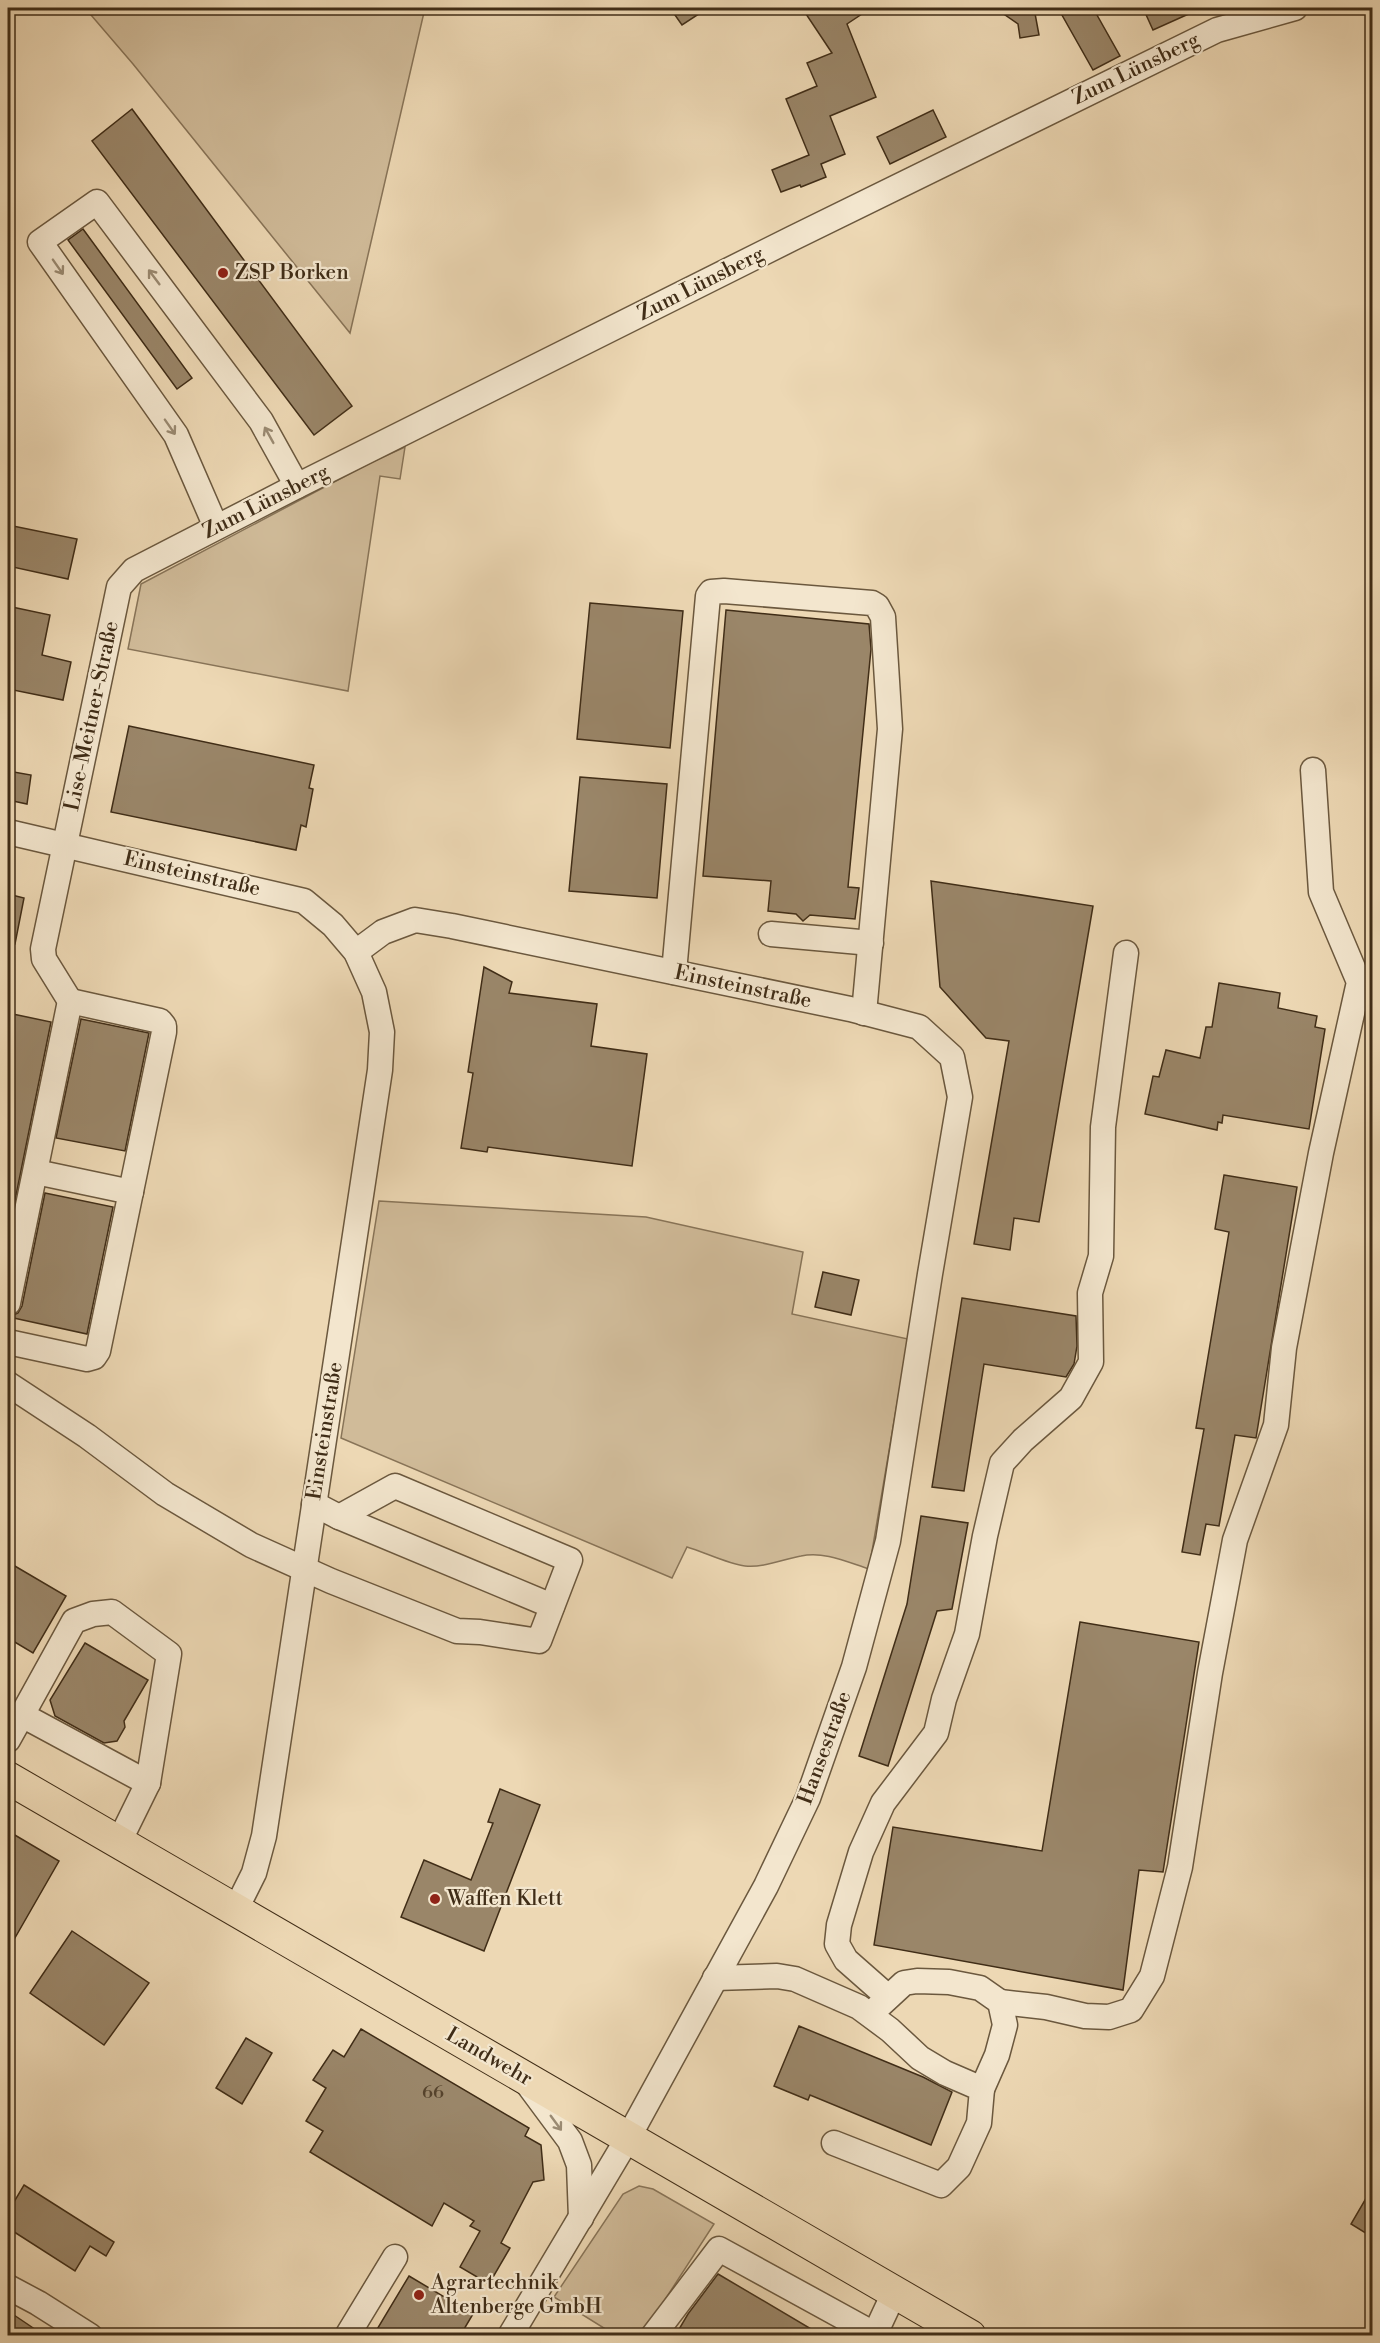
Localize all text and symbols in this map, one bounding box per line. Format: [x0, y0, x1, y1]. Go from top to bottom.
street label: Zum Lünsberg [1068, 27, 1204, 111]
street label: Zum Lünsberg [633, 241, 769, 327]
one-way arrow [52, 259, 64, 275]
place label: ZSP Borken [235, 260, 349, 286]
marker: ZSP Borken [216, 266, 230, 280]
one-way arrow [147, 270, 160, 286]
one-way arrow [164, 418, 176, 435]
one-way arrow [263, 426, 274, 444]
street label: Zum Lünsberg [198, 459, 334, 545]
street label: Lise-Meitner-Straße [59, 619, 125, 813]
street label: Einsteinstraße [121, 846, 263, 902]
street label: Einsteinstraße [672, 960, 814, 1014]
street label: Einsteinstraße [301, 1360, 349, 1502]
street label: Hansestraße [793, 1688, 857, 1808]
place label: Waffen Klett [446, 1886, 563, 1912]
marker: Waffen Klett [428, 1892, 442, 1906]
street label: Landwehr [441, 2022, 537, 2092]
house number: 66 [422, 2081, 444, 2104]
one-way arrow [550, 2114, 562, 2130]
place label: Agrartechnik Altenberge GmbH [430, 2270, 602, 2320]
marker: Agrartechnik Altenberge GmbH [412, 2288, 426, 2302]

